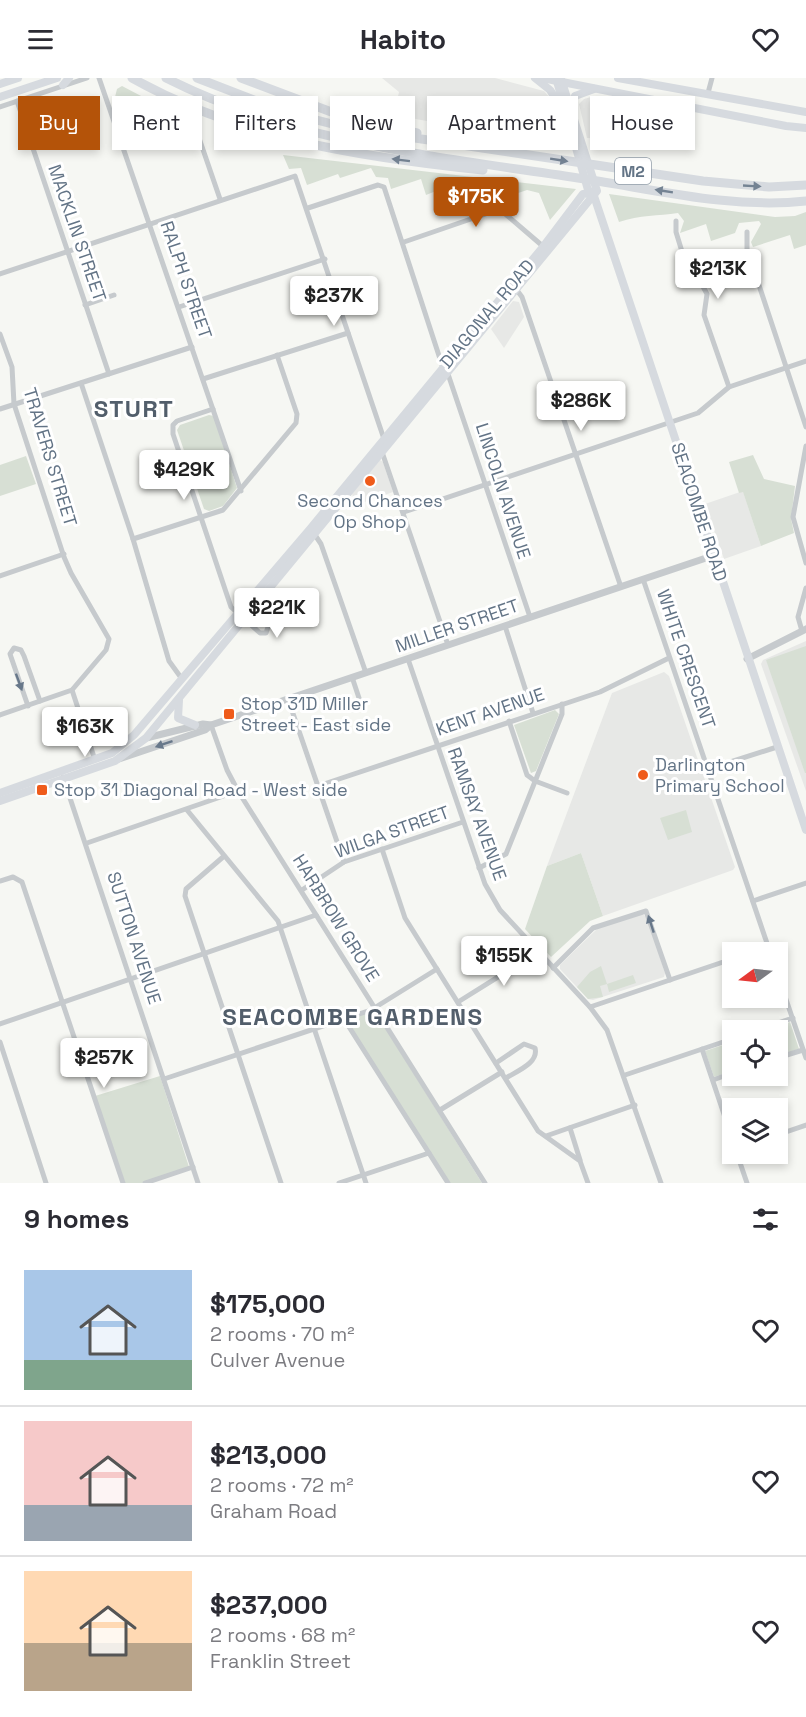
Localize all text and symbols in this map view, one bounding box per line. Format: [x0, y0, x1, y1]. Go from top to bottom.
text: Habito [360, 22, 446, 57]
icon: menu [24, 23, 57, 56]
icon: heart [749, 23, 782, 56]
chip: Buy [18, 96, 100, 150]
chip: Rent [112, 96, 202, 150]
chip: Filters [214, 96, 318, 150]
chip: New [330, 96, 415, 150]
chip: Apartment [427, 96, 578, 150]
chip: House [590, 96, 695, 150]
one-way arrow [391, 155, 410, 165]
one-way arrow [550, 155, 569, 164]
road number: M2 [615, 158, 651, 184]
street label: MACKLIN STREET [43, 161, 112, 305]
pin: $175K [434, 177, 518, 228]
one-way arrow [743, 182, 762, 191]
text: $175K [448, 183, 504, 209]
one-way arrow [655, 187, 674, 196]
street label: RALPH STREET [156, 218, 218, 342]
pin: $213K [676, 249, 760, 300]
street label: DIAGONAL ROAD [434, 255, 539, 373]
text: $213K [689, 255, 747, 281]
pin: $237K [292, 276, 376, 327]
text: $237K [304, 282, 364, 308]
pin: $286K [539, 381, 623, 432]
street label: TRAVERS STREET [18, 385, 83, 529]
text: $286K [551, 387, 611, 413]
district label: STURT [94, 393, 174, 424]
street label: LINCOLN AVENUE [471, 420, 536, 562]
street label: SEACOMBE ROAD [666, 439, 733, 584]
pin: $429K [142, 450, 226, 501]
text: $429K [153, 456, 215, 482]
marker: Second Chances Op Shop [363, 474, 377, 488]
place label: Second Chances Op Shop [297, 489, 443, 533]
street label: WHITE CRESCENT [652, 586, 721, 732]
pin: $221K [235, 588, 319, 639]
text: $221K [248, 594, 306, 620]
street label: MILLER STREET [392, 594, 522, 657]
one-way arrow [15, 673, 25, 691]
street label: KENT AVENUE [433, 682, 547, 741]
place label: Stop 31D Miller Street - East side [241, 692, 391, 736]
pin: $163K [43, 707, 127, 758]
marker: Stop 31D Miller Street - East side [222, 707, 236, 721]
text: $163K [56, 713, 114, 739]
one-way arrow [155, 740, 173, 750]
street label: RAMSAY AVENUE [443, 744, 512, 884]
place label: Darlington Primary School [655, 753, 785, 797]
marker: Darlington Primary School [636, 768, 650, 782]
place label: Stop 31 Diagonal Road - West side [54, 778, 348, 801]
marker: Stop 31 Diagonal Road - West side [35, 783, 49, 797]
street label: WILGA STREET [331, 800, 453, 863]
street label: HARBROW GROVE [288, 850, 385, 986]
street label: SUTTON AVENUE [102, 869, 167, 1007]
one-way arrow [646, 915, 656, 933]
pin: $155K [462, 936, 546, 987]
text: $155K [475, 942, 533, 968]
north arrow [722, 942, 788, 1008]
map controls [722, 942, 788, 1164]
district label: SEACOMBE GARDENS [222, 1001, 484, 1032]
button: locate [722, 1020, 788, 1086]
pin: $257K [62, 1038, 146, 1089]
text: $257K [74, 1044, 134, 1070]
button: layers [722, 1098, 788, 1164]
text: 9 homes [24, 1202, 129, 1236]
icon: filters [749, 1203, 782, 1236]
text: $175,000 [210, 1287, 325, 1321]
icon: home [72, 1294, 144, 1366]
icon: heart [749, 1314, 782, 1347]
text: 2 rooms · 70 m² [210, 1321, 354, 1347]
text: Culver Avenue [210, 1347, 345, 1373]
text: $213,000 [210, 1438, 327, 1472]
icon: home [72, 1445, 144, 1517]
icon: heart [749, 1465, 782, 1498]
text: 2 rooms · 72 m² [210, 1472, 354, 1498]
text: Graham Road [210, 1498, 337, 1524]
text: $237,000 [210, 1588, 328, 1622]
icon: home [72, 1595, 144, 1667]
icon: heart [749, 1615, 782, 1648]
text: 2 rooms · 68 m² [210, 1622, 355, 1648]
text: Franklin Street [210, 1648, 351, 1674]

